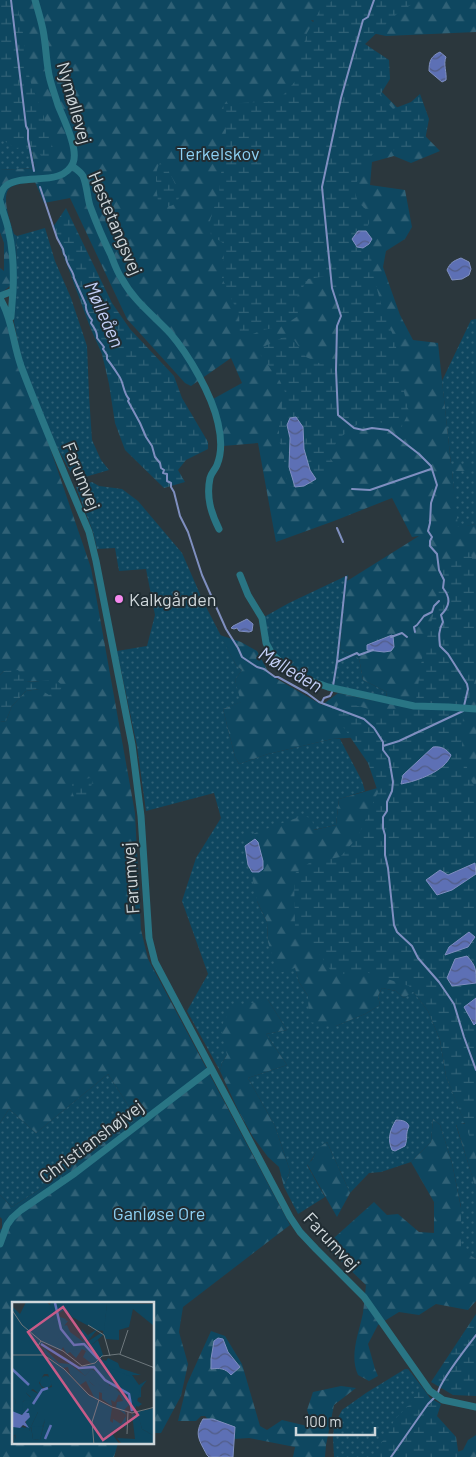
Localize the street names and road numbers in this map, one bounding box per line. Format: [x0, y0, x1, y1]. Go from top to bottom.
street label: Nymøllevej [53, 59, 97, 147]
street label: Hestetangsvej [84, 168, 148, 278]
street label: Farumvej [58, 438, 106, 514]
street label: Farumvej [117, 841, 143, 915]
street label: Christianshøjvej [35, 1095, 147, 1187]
street label: Farumvej [299, 1207, 365, 1275]

